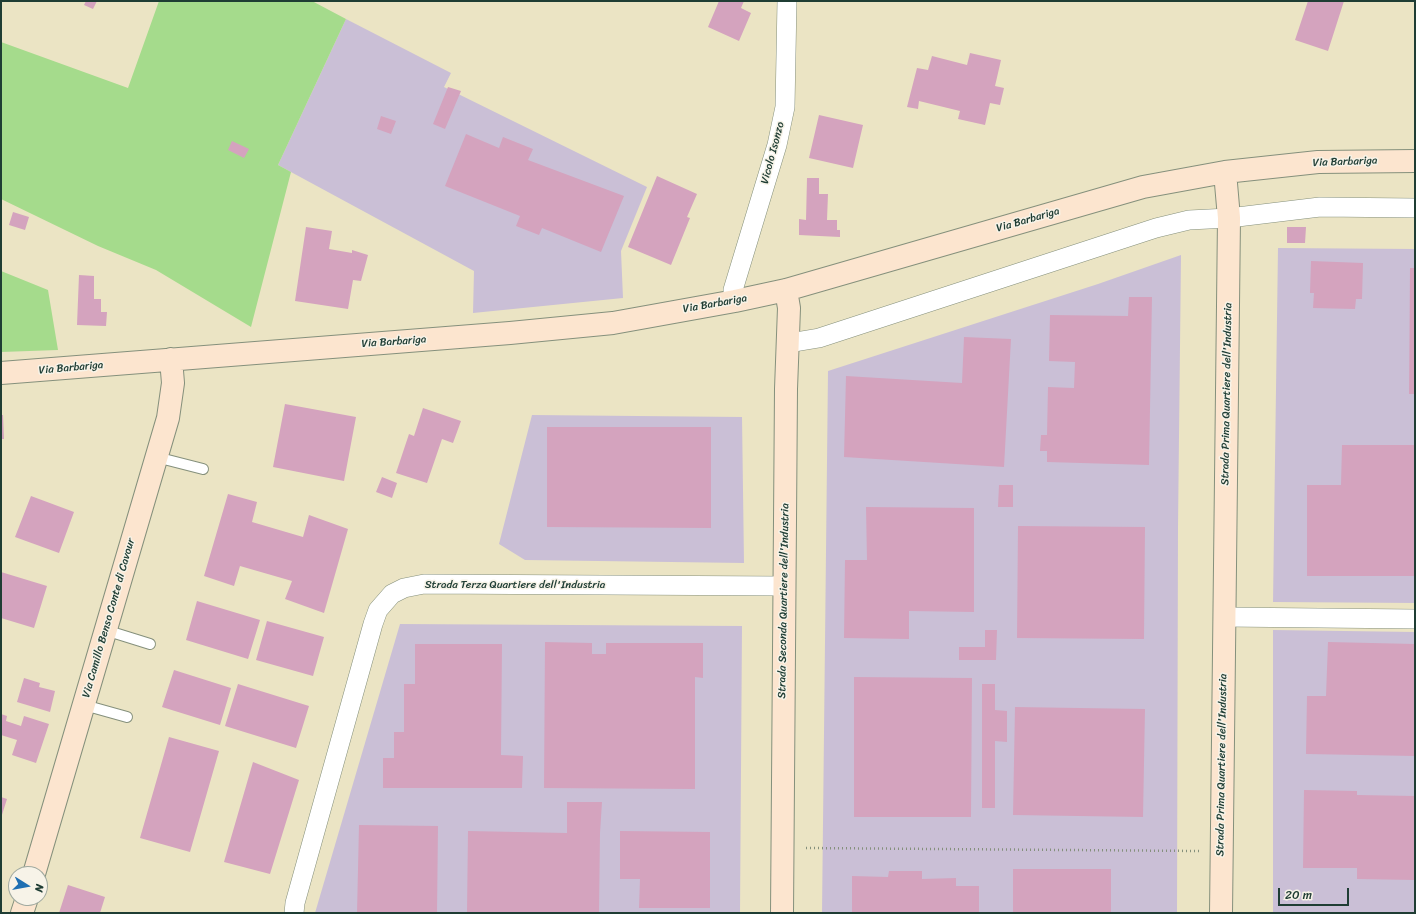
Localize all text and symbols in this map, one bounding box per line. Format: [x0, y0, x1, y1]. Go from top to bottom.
street label: Vicolo Isonzo [758, 120, 788, 186]
street label: Via Barbariga [1312, 154, 1378, 170]
street label: Via Barbariga [995, 205, 1061, 235]
street label: Via Barbariga [682, 292, 748, 316]
street label: Strada Prima Quartiere dell'Industria [1219, 303, 1235, 485]
street label: Via Barbariga [361, 333, 427, 351]
street label: Via Barbariga [38, 359, 104, 377]
street label: Strada Seconda Quartiere dell'Industria [776, 503, 792, 699]
street label: Via Camillo Benso Conte di Cavour [80, 537, 138, 699]
street label: Strada Terza Quartiere dell'Industria [425, 578, 605, 592]
street label: Strada Prima Quartiere dell'Industria [1214, 674, 1230, 856]
north arrow [8, 866, 48, 906]
scale bar [1280, 880, 1351, 906]
text: N [29, 883, 49, 894]
text: 20 m [1285, 884, 1312, 906]

